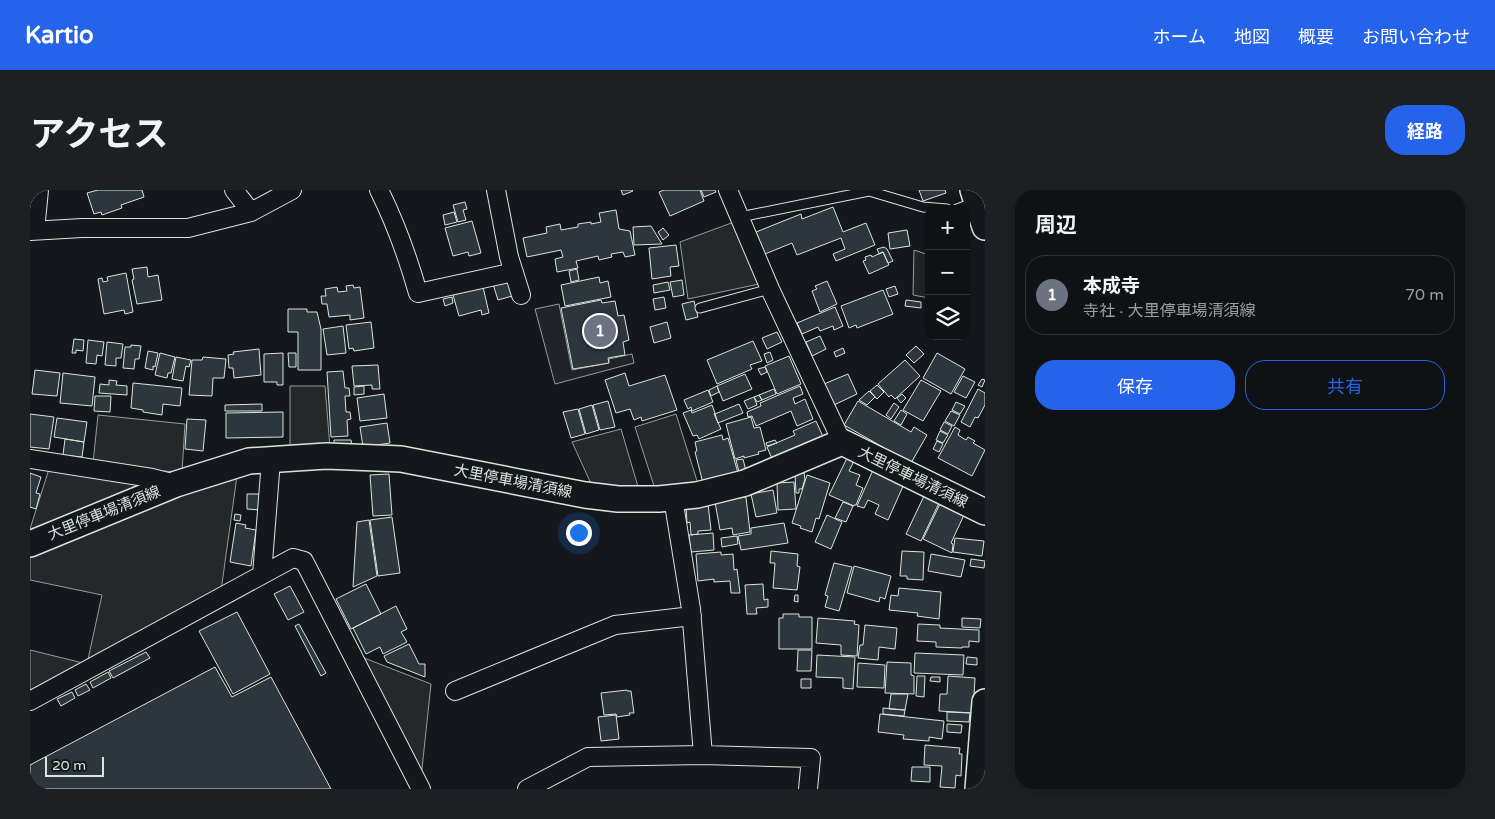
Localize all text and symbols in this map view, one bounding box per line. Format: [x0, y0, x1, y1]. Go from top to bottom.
text: Kartio [25, 21, 94, 50]
text: ホーム [1153, 26, 1206, 48]
text: 地図 [1234, 26, 1270, 48]
text: 概要 [1298, 26, 1334, 48]
text: お問い合わせ [1362, 26, 1470, 48]
button: 経路 [1385, 105, 1465, 155]
text: アクセス [30, 114, 168, 156]
map controls [925, 205, 970, 340]
button: + [925, 205, 970, 250]
text: 周辺 [1035, 213, 1077, 238]
button: − [925, 250, 970, 295]
text: 本成寺 [1083, 275, 1140, 297]
text: 1 [1047, 285, 1057, 305]
text: 70 m [1405, 285, 1444, 305]
button: layers [925, 295, 970, 340]
text: 寺社 · 大里停車場清須線 [1083, 301, 1255, 321]
pin: 1 [584, 312, 616, 350]
button: 保存 [1035, 360, 1235, 410]
button: 共有 [1245, 360, 1445, 410]
street label: 大里停車場清須線 [855, 443, 971, 511]
street label: 大里停車場清須線 [452, 461, 574, 501]
street label: 大里停車場清須線 [45, 482, 163, 544]
your location [566, 520, 592, 546]
scale bar [45, 754, 104, 777]
text: 20 m [52, 757, 86, 774]

